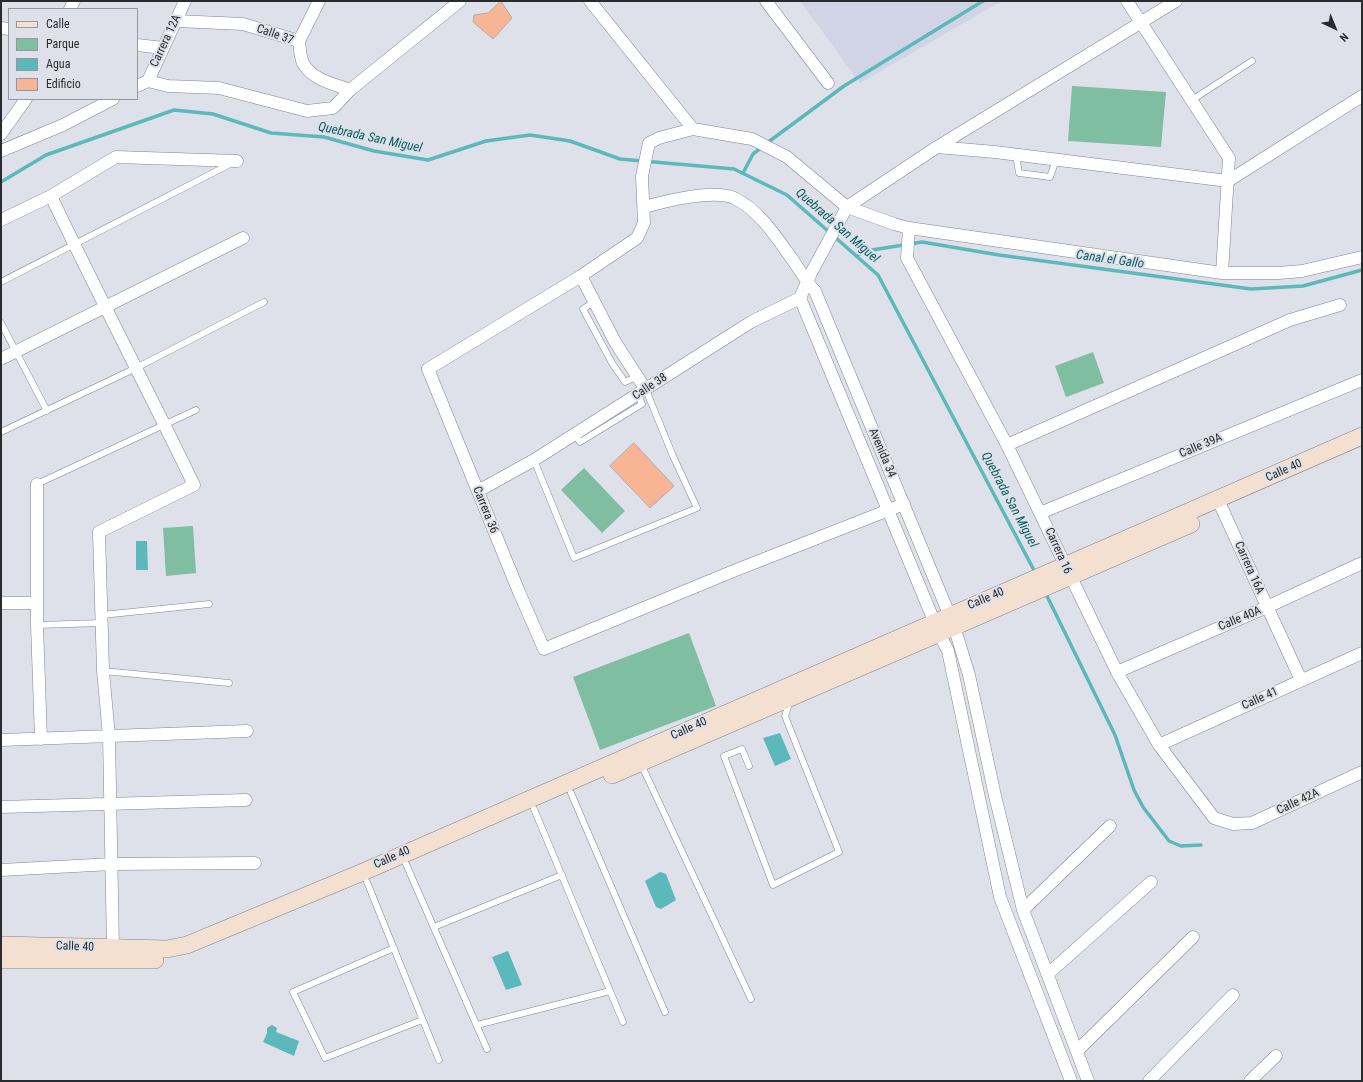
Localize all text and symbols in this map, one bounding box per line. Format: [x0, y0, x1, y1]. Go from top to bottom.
legend [8, 8, 138, 100]
north arrow [1315, 8, 1355, 48]
street label: Carrera 12A [148, 13, 184, 69]
text: Calle [46, 17, 70, 31]
street label: Calle 37 [255, 22, 295, 48]
text: N [1337, 30, 1351, 44]
text: Parque [46, 37, 79, 51]
text: Agua [46, 57, 70, 71]
text: Edificio [46, 77, 81, 91]
water label: Quebrada San Miguel [317, 119, 423, 157]
water label: Quebrada San Miguel [792, 185, 882, 267]
water label: Canal el Gallo [1075, 248, 1145, 272]
street label: Calle 38 [630, 371, 670, 403]
street label: Avenida 34 [865, 426, 899, 480]
street label: Calle 39A [1177, 431, 1225, 461]
water label: Quebrada San Miguel [977, 450, 1041, 550]
street label: Calle 40 [1264, 457, 1304, 485]
street label: Carrera 36 [469, 485, 501, 535]
street label: Carrera 16 [1041, 526, 1075, 576]
street label: Carrera 16A [1231, 539, 1267, 597]
street label: Calle 40 [966, 585, 1006, 613]
street label: Calle 40A [1216, 604, 1264, 634]
street label: Calle 41 [1240, 685, 1280, 713]
street label: Calle 40 [669, 715, 709, 743]
street label: Calle 42A [1274, 786, 1322, 818]
street label: Calle 40 [372, 844, 412, 872]
street label: Calle 40 [56, 939, 94, 955]

